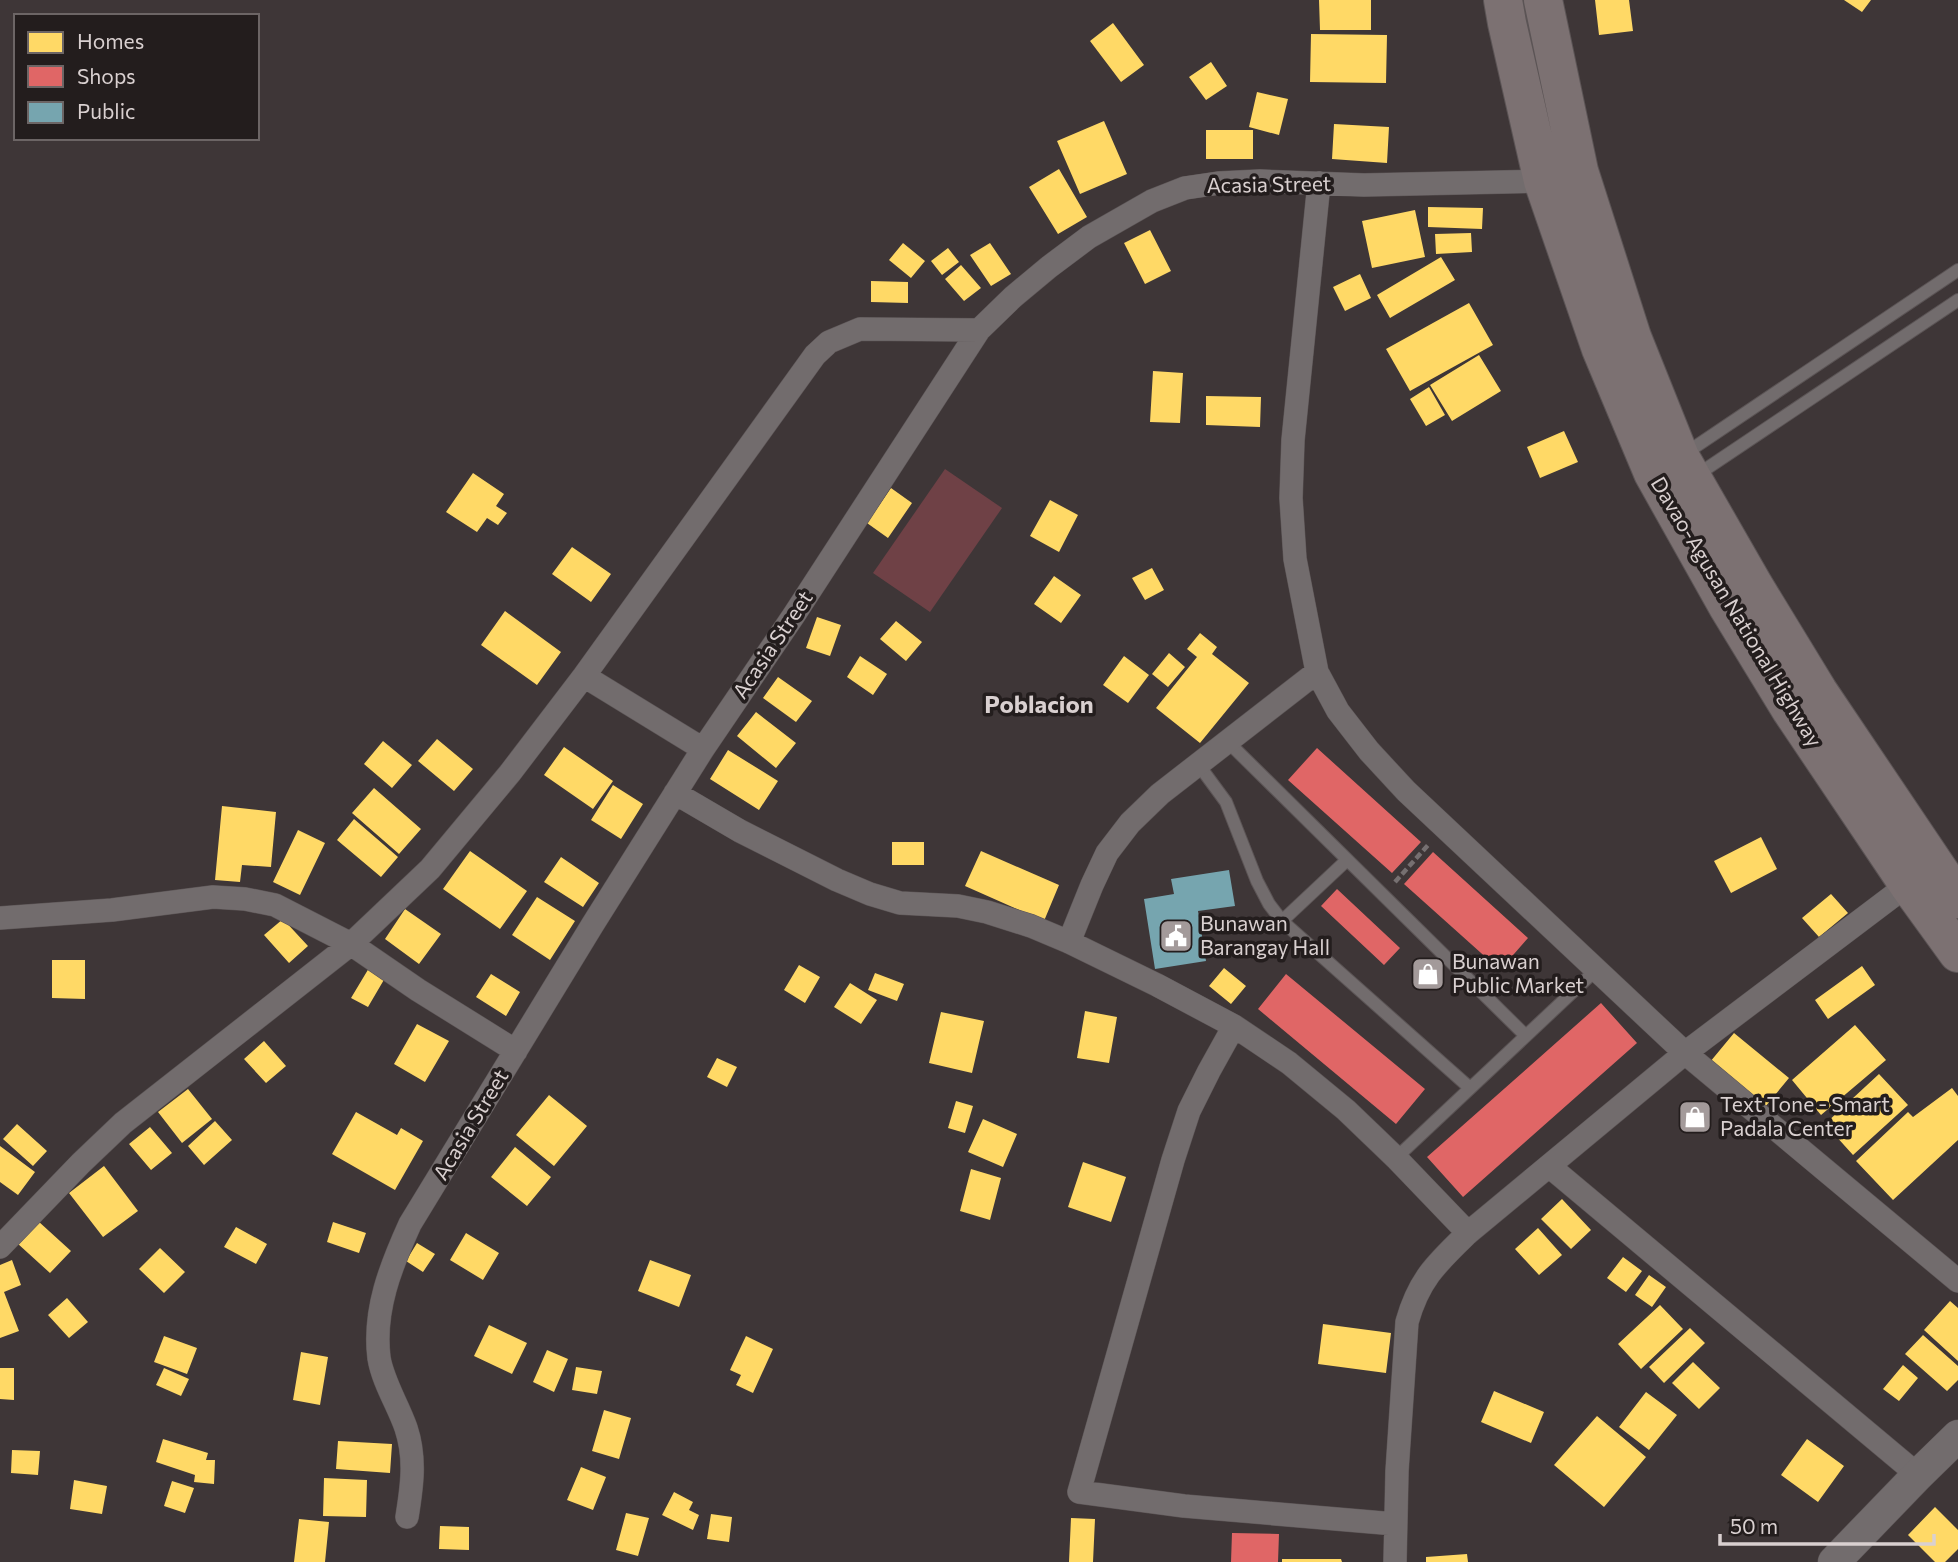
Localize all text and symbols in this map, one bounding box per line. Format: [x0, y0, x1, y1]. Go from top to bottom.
legend [14, 14, 259, 140]
text: Homes [77, 28, 144, 53]
text: Shops [77, 63, 136, 88]
text: Public [77, 98, 135, 123]
street label: Acasia Street [1206, 170, 1332, 197]
street label: Davao-Agusan National Highway [1647, 472, 1828, 751]
street label: Acasia Street [727, 585, 817, 703]
district label: Poblacion [984, 689, 1094, 718]
place label: Bunawan Barangay Hall [1200, 910, 1330, 959]
public building icon: Bunawan Barangay Hall [1157, 917, 1195, 955]
place label: Bunawan Public Market [1452, 948, 1584, 997]
shop icon: Bunawan Public Market [1409, 955, 1447, 993]
street label: Acasia Street [427, 1064, 513, 1184]
place label: Text Tone - Smart Padala Center [1720, 1091, 1890, 1140]
shop icon: Text Tone - Smart Padala Center [1676, 1098, 1714, 1136]
scale bar [1720, 1502, 1934, 1546]
text: 50 m [1730, 1513, 1778, 1538]

